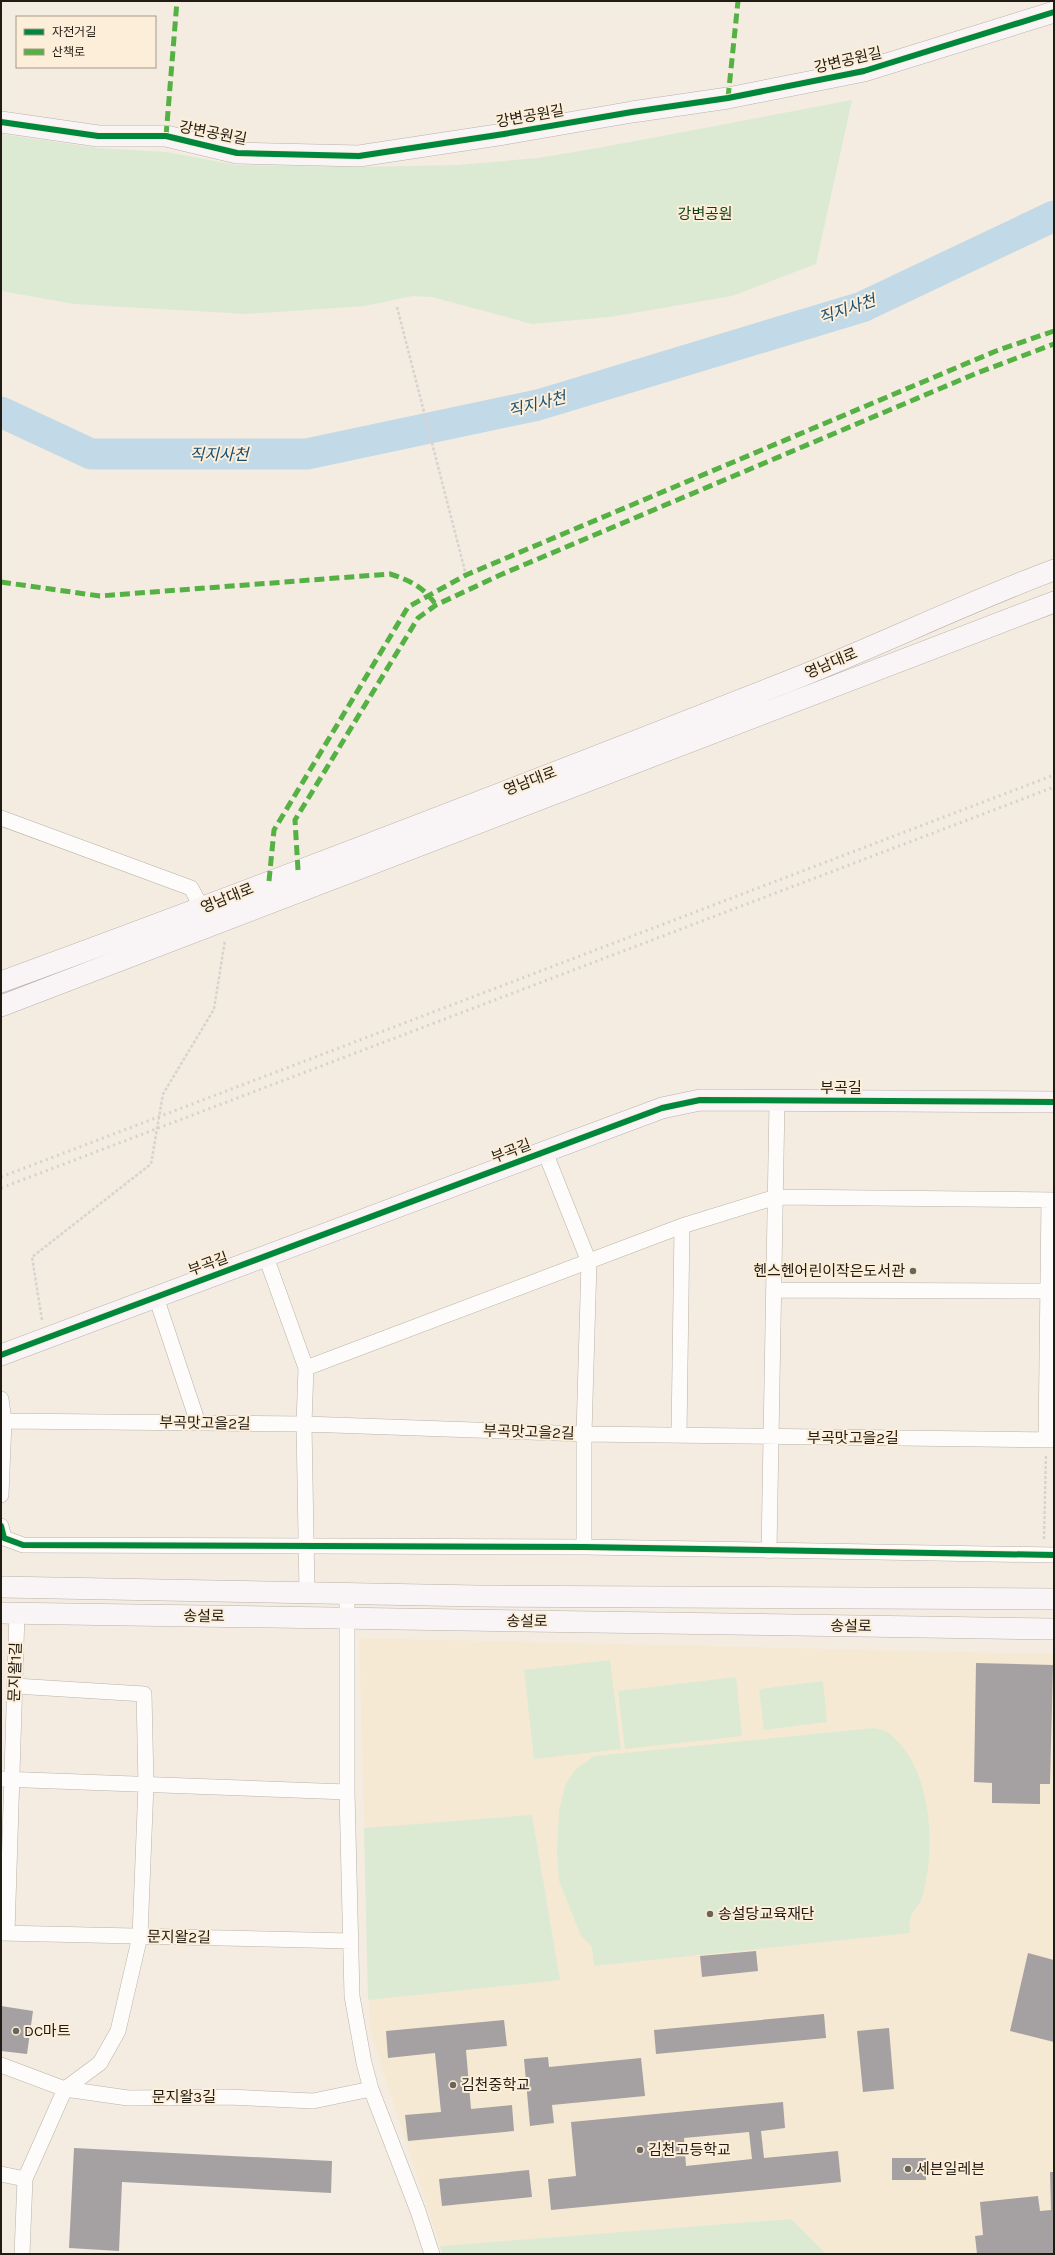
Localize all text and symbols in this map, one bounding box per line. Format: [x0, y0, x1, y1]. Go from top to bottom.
legend [16, 16, 156, 68]
text: 자전거길 [52, 25, 96, 39]
street label: 강변공원길 [812, 43, 884, 77]
text: 산책로 [52, 45, 85, 59]
street label: 강변공원길 [494, 101, 566, 131]
street label: 강변공원길 [177, 118, 249, 148]
park label: 강변공원 [677, 205, 733, 223]
water label: 직지사천 [816, 290, 880, 328]
water label: 직지사천 [506, 387, 570, 420]
water label: 직지사천 [190, 445, 251, 464]
street label: 영남대로 [802, 644, 860, 682]
street label: 영남대로 [501, 763, 559, 799]
street label: 영남대로 [198, 879, 256, 917]
street label: 부곡길 [820, 1079, 862, 1097]
street label: 부곡길 [488, 1135, 534, 1167]
street label: 부곡길 [185, 1248, 231, 1280]
place label: 헨스헨어린이작은도서관 [753, 1262, 905, 1280]
marker: 헨스헨어린이작은도서관 [908, 1266, 918, 1276]
street label: 부곡맛고을2길 [159, 1413, 251, 1433]
street label: 부곡맛고을2길 [483, 1421, 575, 1443]
street label: 부곡맛고을2길 [807, 1429, 899, 1447]
street label: 송설로 [183, 1607, 225, 1625]
street label: 송설로 [506, 1612, 548, 1630]
street label: 송설로 [830, 1617, 872, 1635]
street label: 문지왈1길 [5, 1642, 25, 1702]
place label: 송설당교육재단 [718, 1905, 815, 1923]
marker: 송설당교육재단 [705, 1909, 715, 1919]
street label: 문지왈2길 [147, 1927, 211, 1947]
place label: DC마트 [24, 2022, 71, 2040]
marker: DC마트 [11, 2026, 21, 2036]
place label: 김천중학교 [461, 2076, 530, 2094]
marker: 김천중학교 [448, 2080, 458, 2090]
street label: 문지왈3길 [152, 2088, 216, 2106]
place label: 김천고등학교 [648, 2141, 731, 2159]
marker: 김천고등학교 [635, 2145, 645, 2155]
place label: 세븐일레븐 [916, 2160, 985, 2178]
marker: 세븐일레븐 [903, 2164, 913, 2174]

